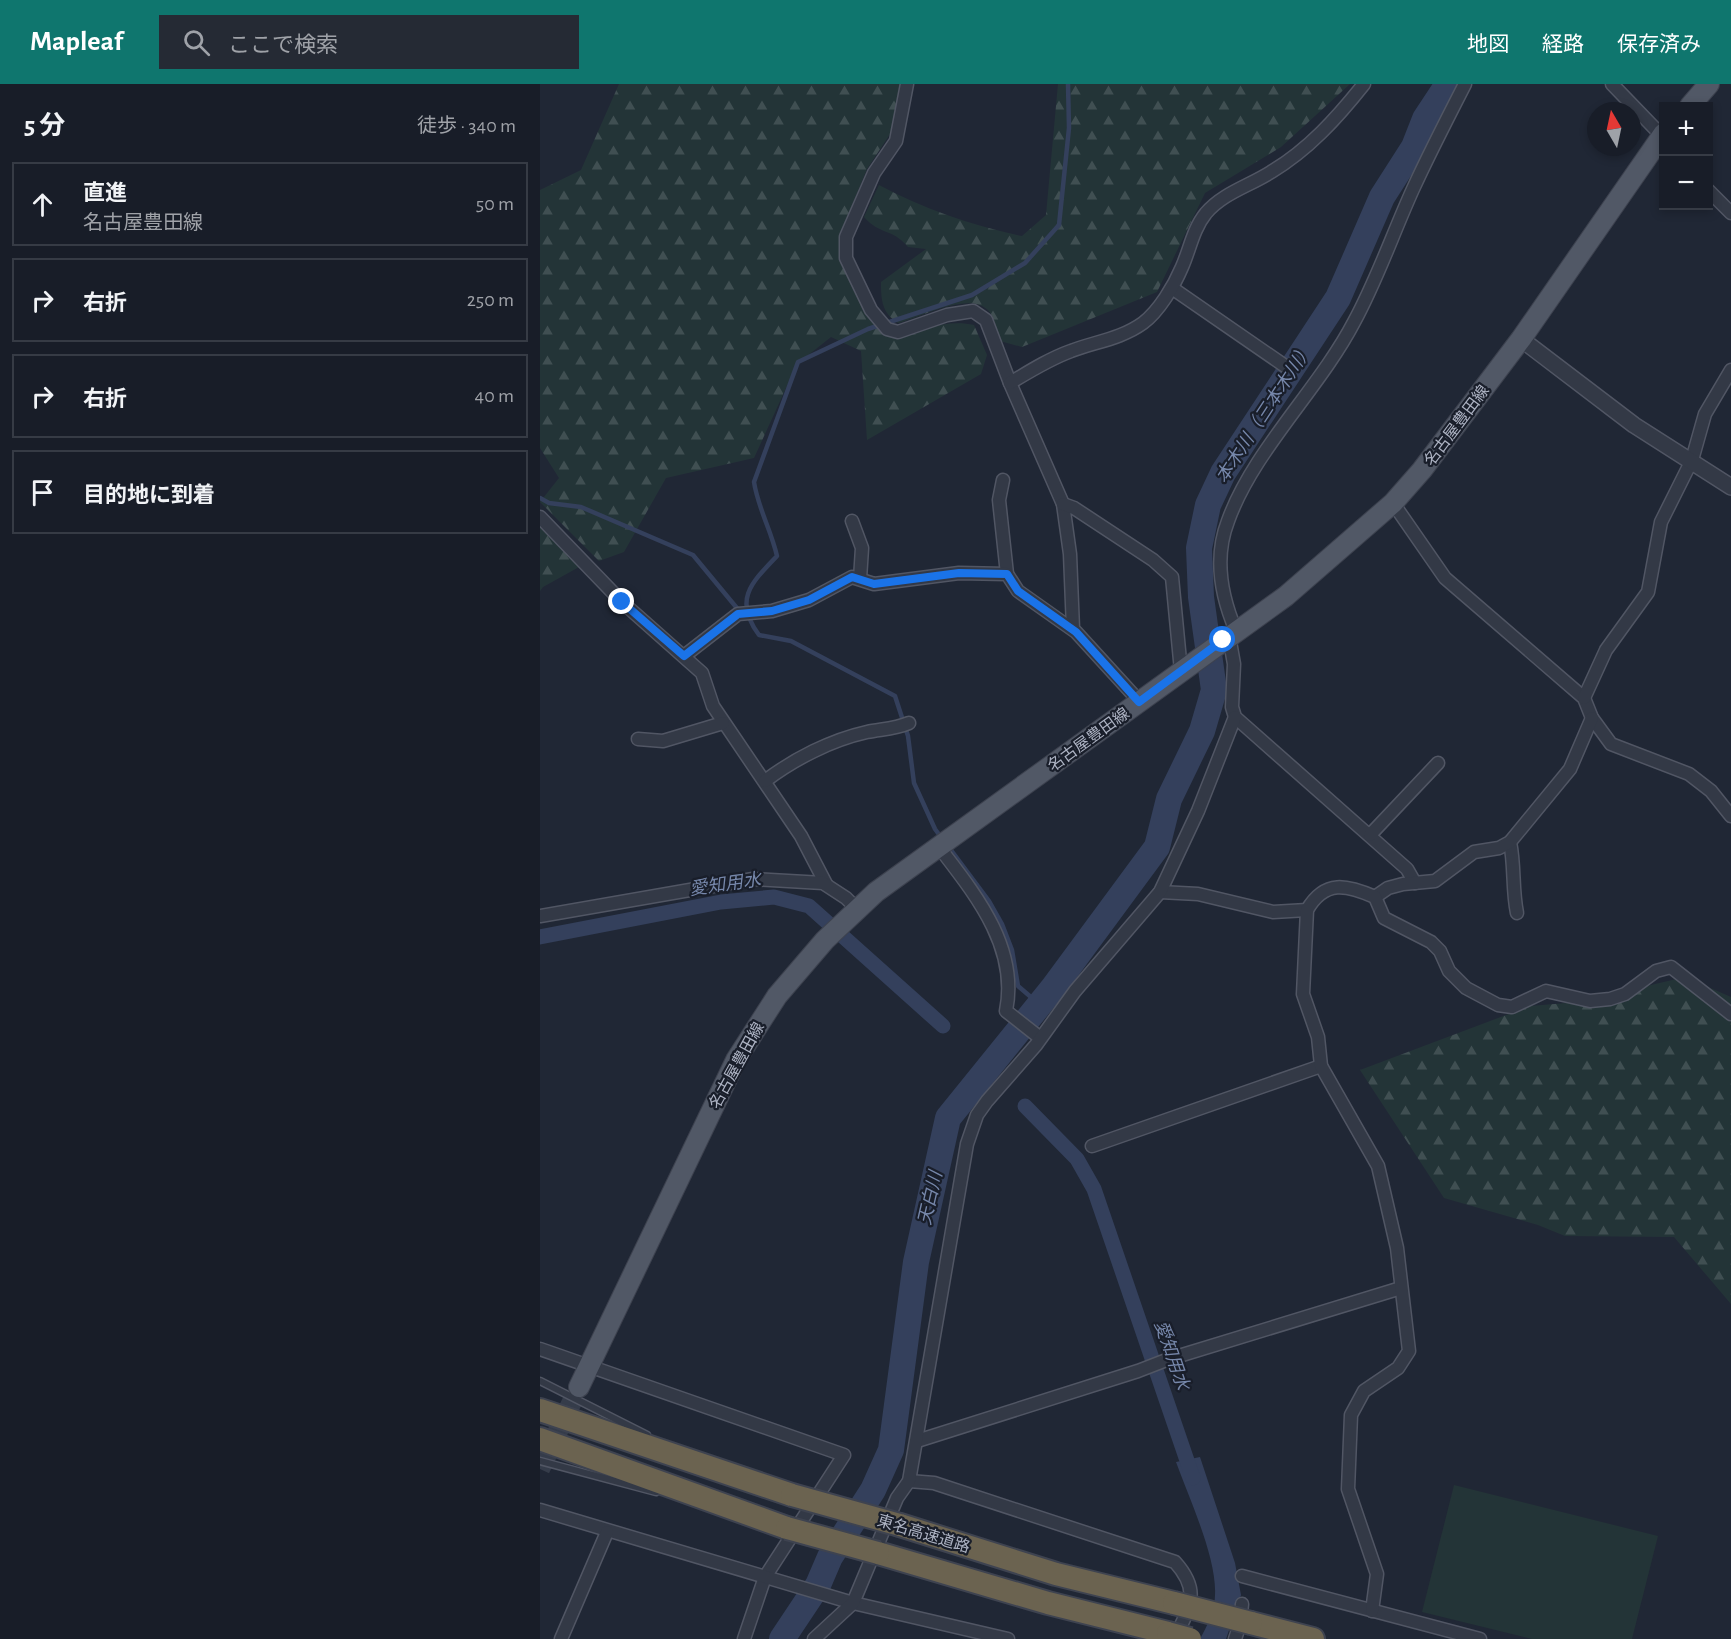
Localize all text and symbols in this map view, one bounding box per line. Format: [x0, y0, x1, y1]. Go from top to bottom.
search box [159, 15, 579, 69]
icon: search [180, 26, 213, 59]
text: Mapleaf [30, 28, 123, 56]
text: ここで検索 [228, 34, 338, 56]
text: 地図 [1467, 34, 1509, 55]
text: 経路 [1542, 34, 1584, 55]
text: 保存済み [1617, 34, 1701, 55]
north arrow [1587, 102, 1641, 156]
map controls [1659, 102, 1713, 210]
button: + [1659, 102, 1713, 156]
text: 5 分 [24, 113, 65, 139]
text: 徒歩 · 340 m [417, 116, 516, 136]
button: − [1659, 156, 1713, 210]
text: 直進 [83, 182, 127, 204]
icon: ahead [26, 188, 59, 221]
text: 50 m [476, 194, 514, 214]
text: 名古屋豊田線 [83, 213, 203, 233]
icon: right [26, 284, 59, 317]
text: 250 m [467, 290, 514, 310]
text: 右折 [83, 292, 127, 314]
water label: 本木川（三本木川） [1211, 340, 1317, 486]
icon: right [26, 380, 59, 413]
street label: 名古屋豊田線 [1421, 382, 1492, 469]
text: 40 m [475, 386, 514, 406]
text: 右折 [83, 388, 127, 410]
icon: arrive [26, 476, 59, 509]
text: 目的地に到着 [83, 484, 215, 506]
route end [608, 588, 634, 614]
route start [1209, 626, 1235, 652]
street label: 名古屋豊田線 [1044, 704, 1132, 774]
water label: 愛知用水 [688, 869, 764, 899]
street label: 名古屋豊田線 [706, 1019, 767, 1111]
water label: 天白川 [914, 1167, 946, 1227]
water label: 愛知用水 [1151, 1318, 1194, 1394]
street label: 東名高速道路 [875, 1511, 972, 1556]

